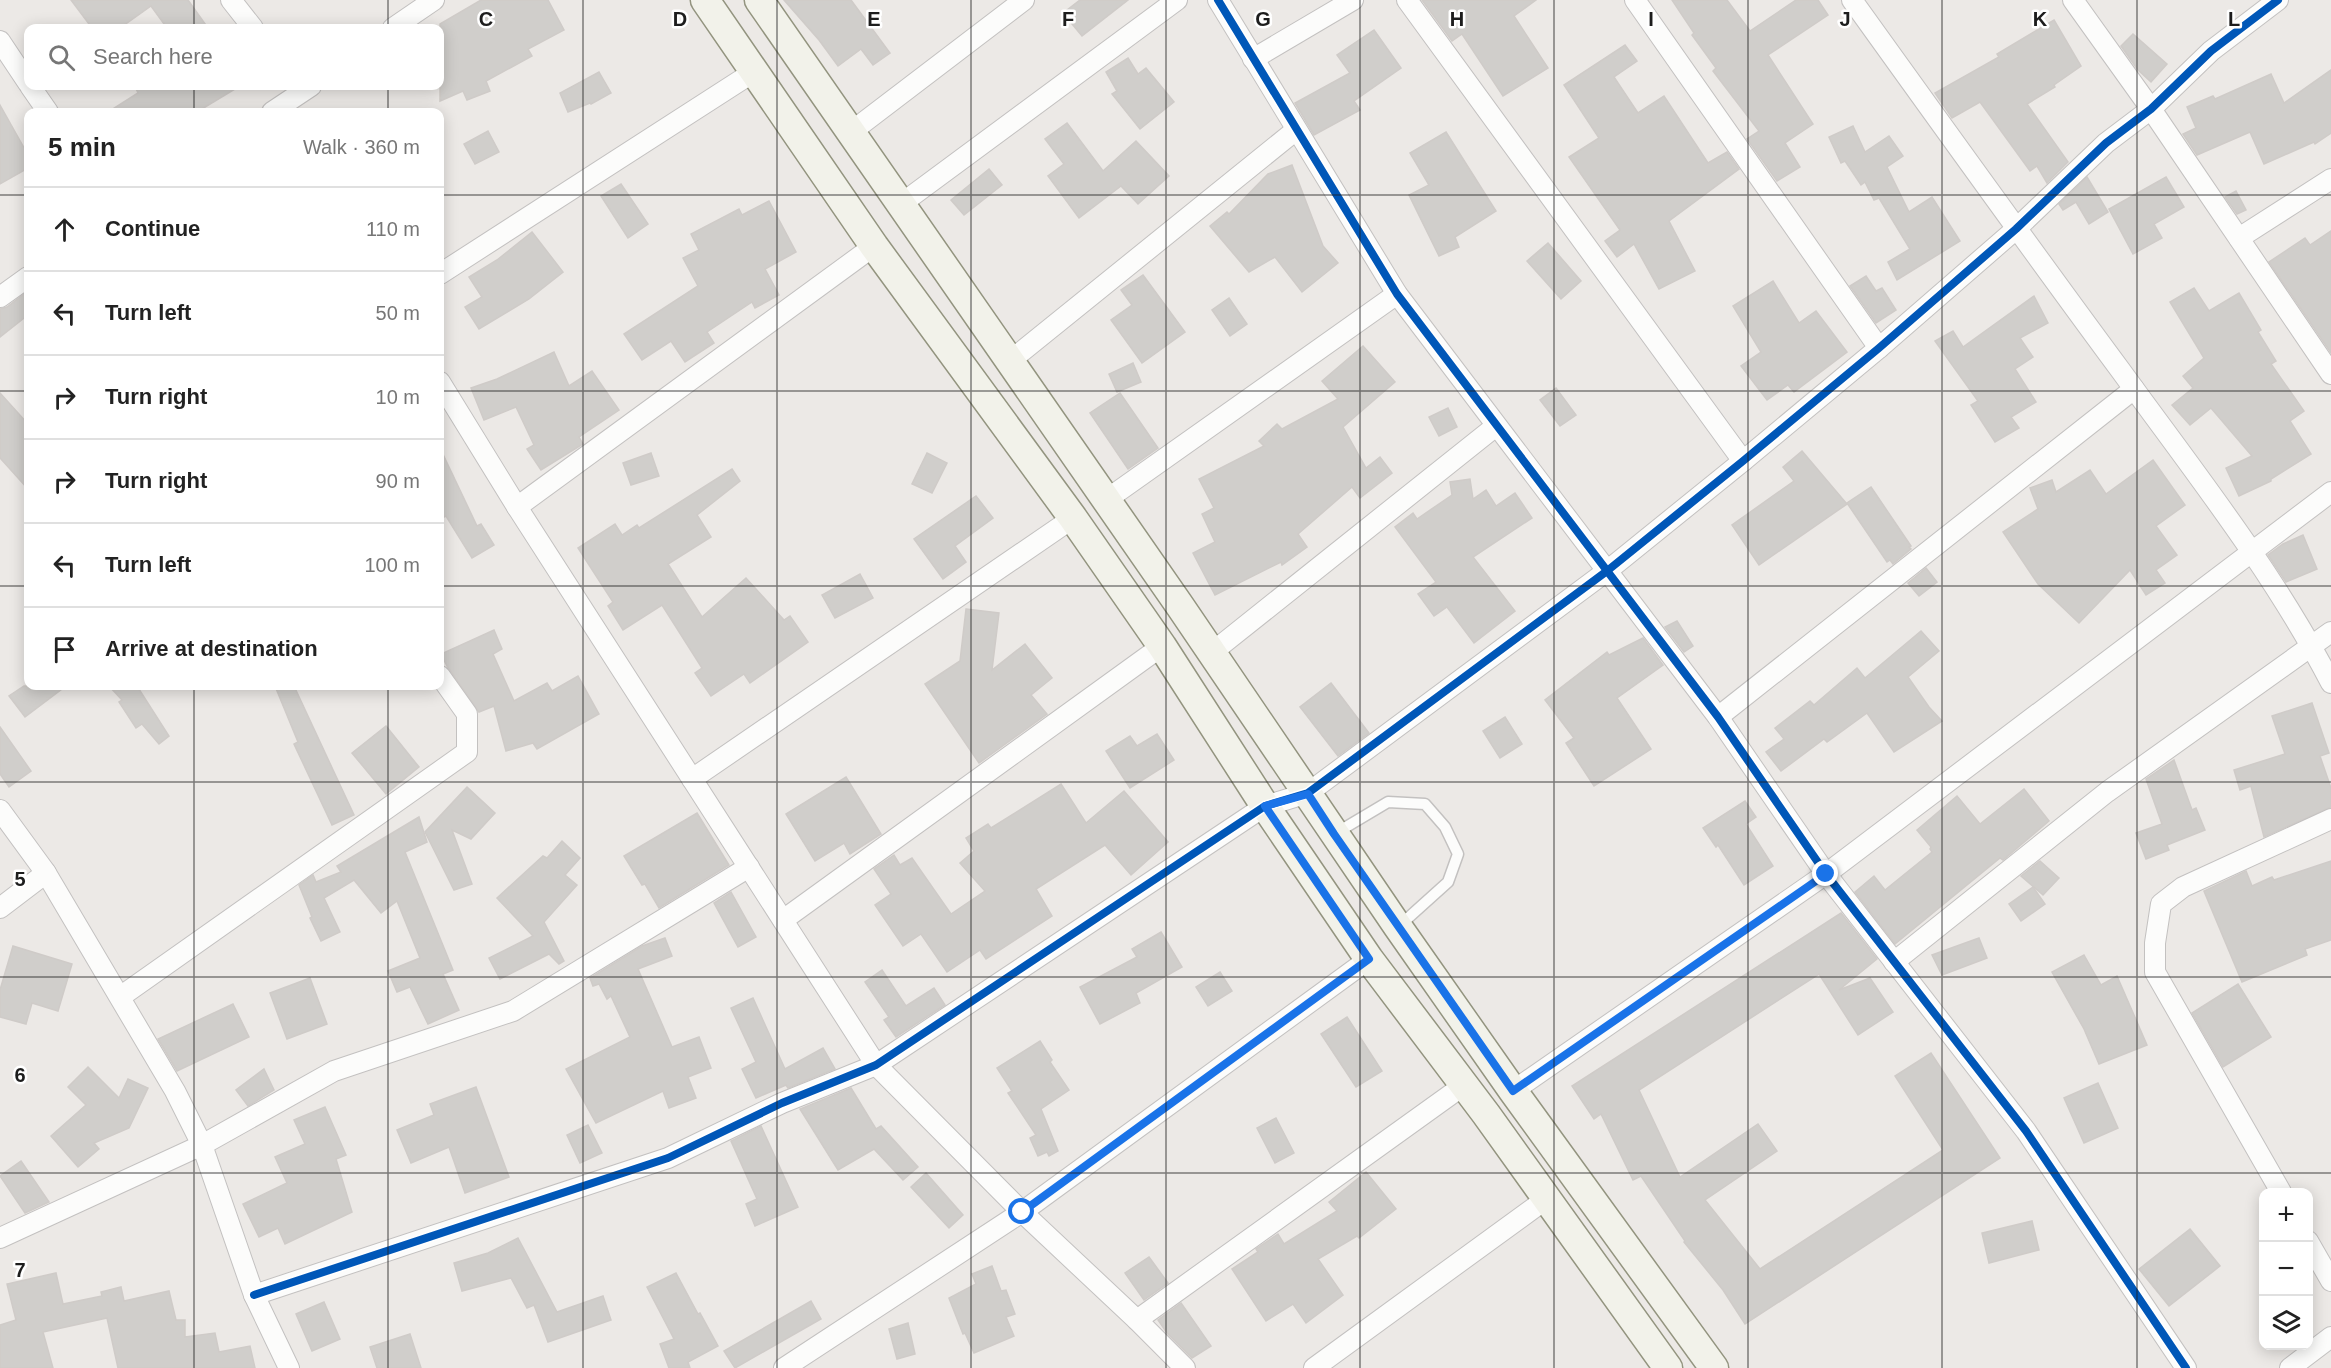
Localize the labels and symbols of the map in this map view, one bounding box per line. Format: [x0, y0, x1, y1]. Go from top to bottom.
text: C [479, 8, 493, 30]
text: D [673, 8, 687, 30]
text: E [867, 8, 881, 30]
text: F [1062, 8, 1074, 30]
text: G [1255, 8, 1271, 30]
text: H [1450, 8, 1464, 30]
text: I [1648, 8, 1654, 30]
text: J [1839, 8, 1851, 30]
text: K [2033, 8, 2048, 30]
text: L [2228, 8, 2240, 30]
route end [1812, 860, 1838, 886]
text: 5 [14, 868, 26, 890]
text: 6 [14, 1064, 26, 1086]
route start [1008, 1198, 1034, 1224]
text: 7 [14, 1259, 26, 1281]

